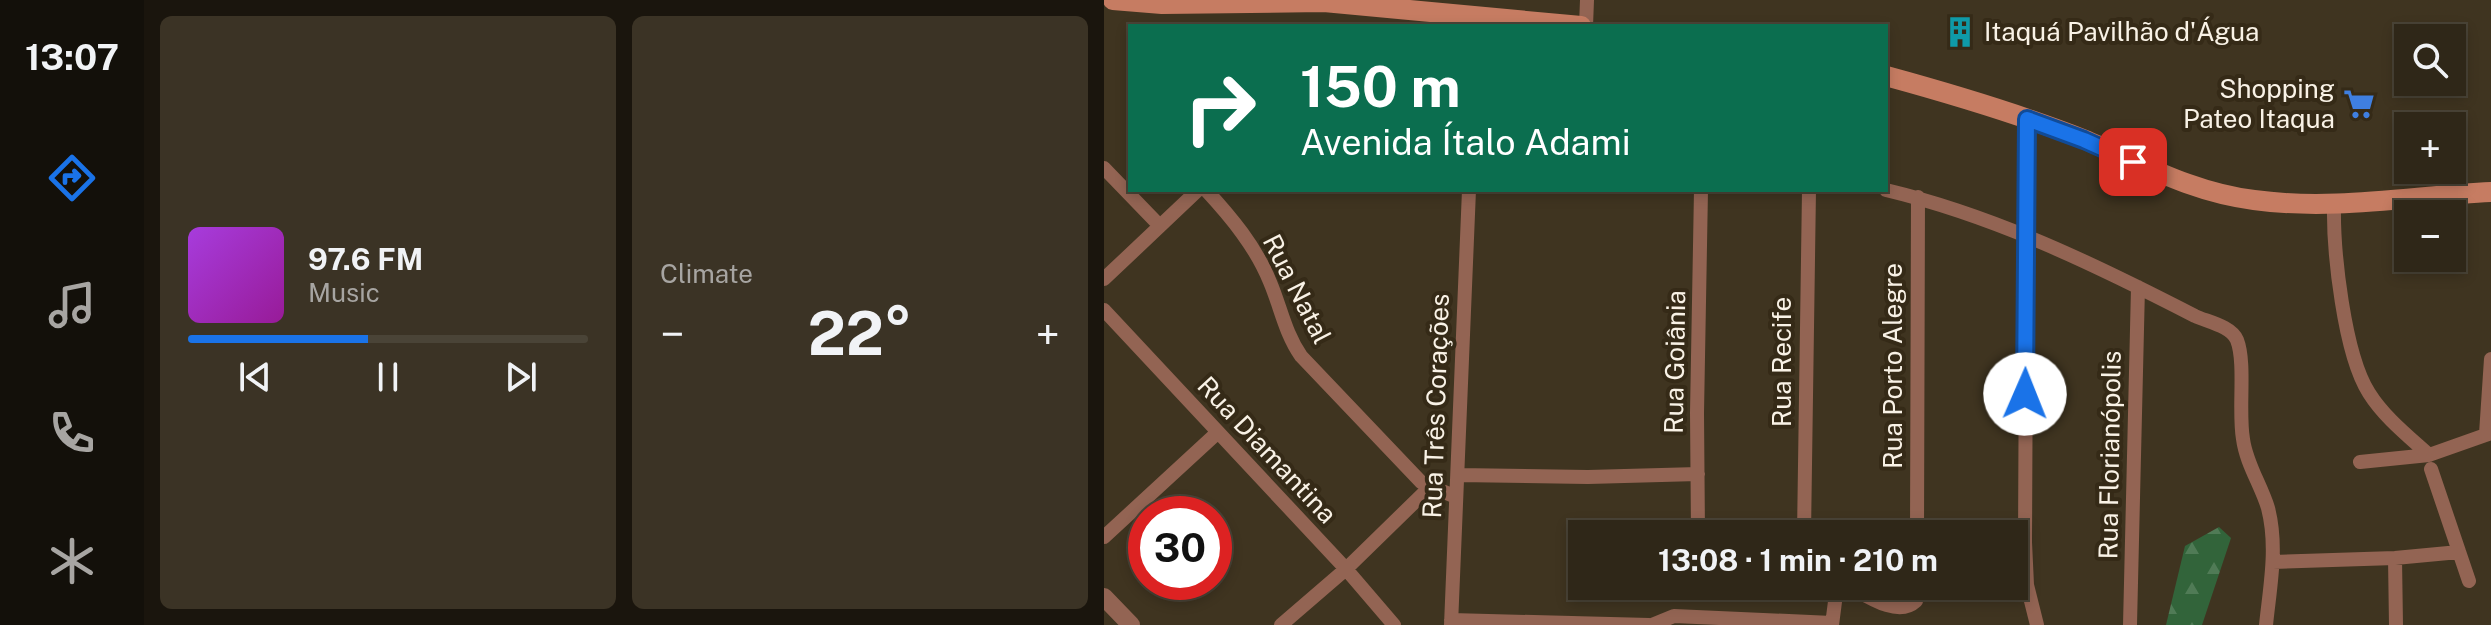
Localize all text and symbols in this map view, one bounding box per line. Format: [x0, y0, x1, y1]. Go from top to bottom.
building icon: Itaquá Pavilhão d'Água [1943, 15, 1977, 49]
place label: Itaquá Pavilhão d'Água [1984, 16, 2260, 47]
map controls [2394, 24, 2466, 272]
button: search [2394, 24, 2466, 96]
text: 13:07 [25, 36, 119, 78]
text: 150 m [1300, 54, 1461, 120]
icon: right [1168, 56, 1272, 160]
place label: Shopping Pateo Itaqua [2183, 73, 2335, 134]
supermarket icon: Shopping Pateo Itaqua [2342, 87, 2376, 121]
button: + [2394, 112, 2466, 184]
text: Avenida Ítalo Adami [1300, 121, 1631, 163]
pin [2099, 128, 2167, 196]
icon: arrive [2111, 140, 2155, 184]
icon: directions [44, 150, 100, 206]
button: − [2394, 200, 2466, 272]
street label: Rua Natal [1257, 229, 1338, 349]
text: 97.6 FM [308, 241, 423, 277]
text: Climate [660, 258, 753, 289]
street label: Rua Porto Alegre [1877, 263, 1908, 469]
icon: music [44, 277, 100, 333]
text: Music [308, 277, 380, 308]
street label: Rua Goiânia [1658, 290, 1691, 434]
street label: Rua Três Corações [1416, 293, 1455, 519]
street label: Rua Recife [1766, 297, 1797, 427]
text: 22° [808, 298, 912, 369]
text: − [660, 308, 684, 360]
text: + [1036, 308, 1060, 360]
street label: Rua Florianópolis [2092, 350, 2127, 560]
position arrow [1983, 352, 2067, 436]
icon: previous [233, 355, 277, 399]
icon: pause [366, 355, 410, 399]
icon: next [499, 355, 543, 399]
street label: Rua Diamantina [1191, 370, 1343, 529]
icon: phone [44, 405, 100, 461]
speed limit sign: 30 [1128, 496, 1232, 600]
icon: climate [44, 533, 100, 589]
text: 13:08 · 1 min · 210 m [1658, 542, 1938, 578]

